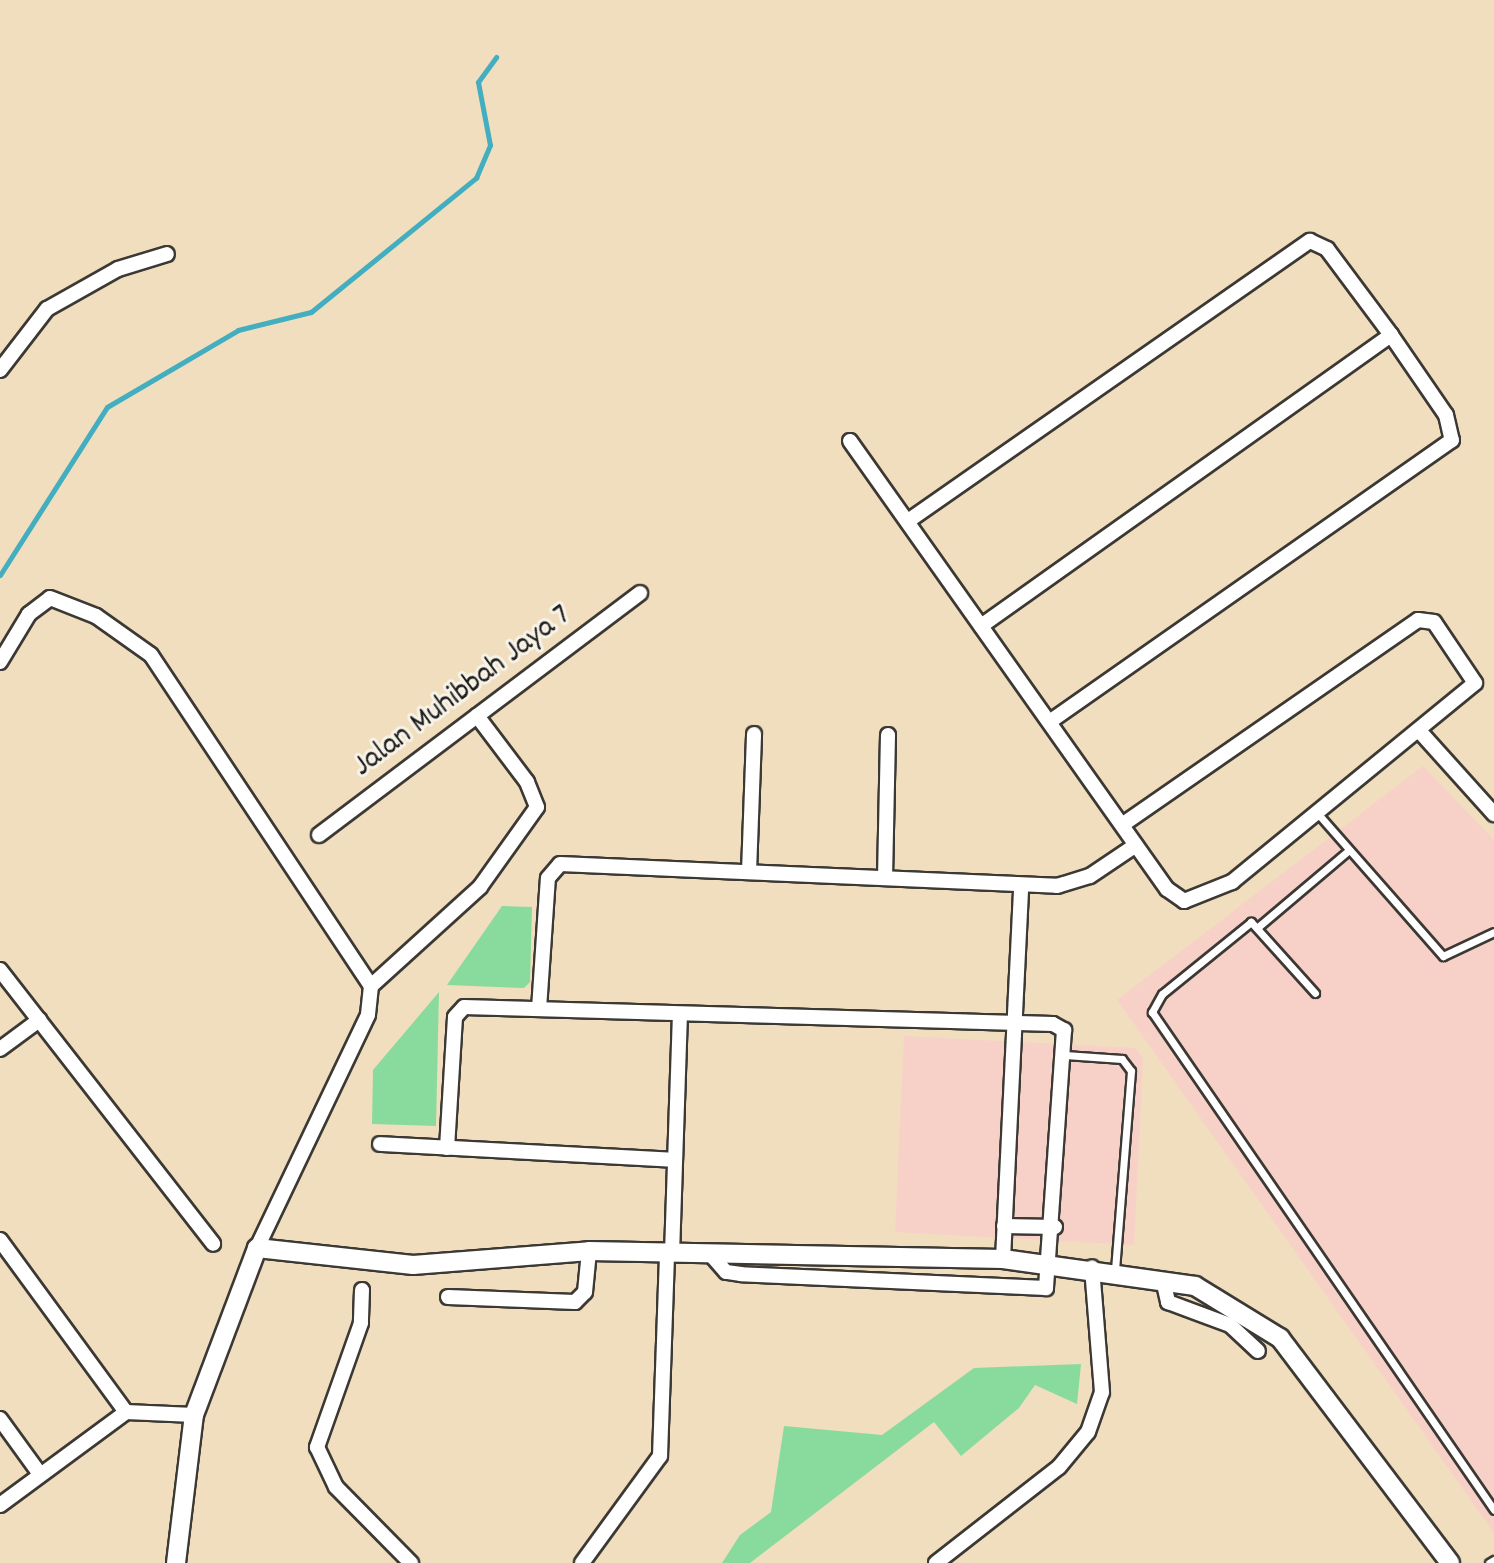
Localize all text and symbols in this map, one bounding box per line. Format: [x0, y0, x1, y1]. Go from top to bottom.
street label: Jalan Muhibbah Jaya 7 [346, 597, 580, 787]

